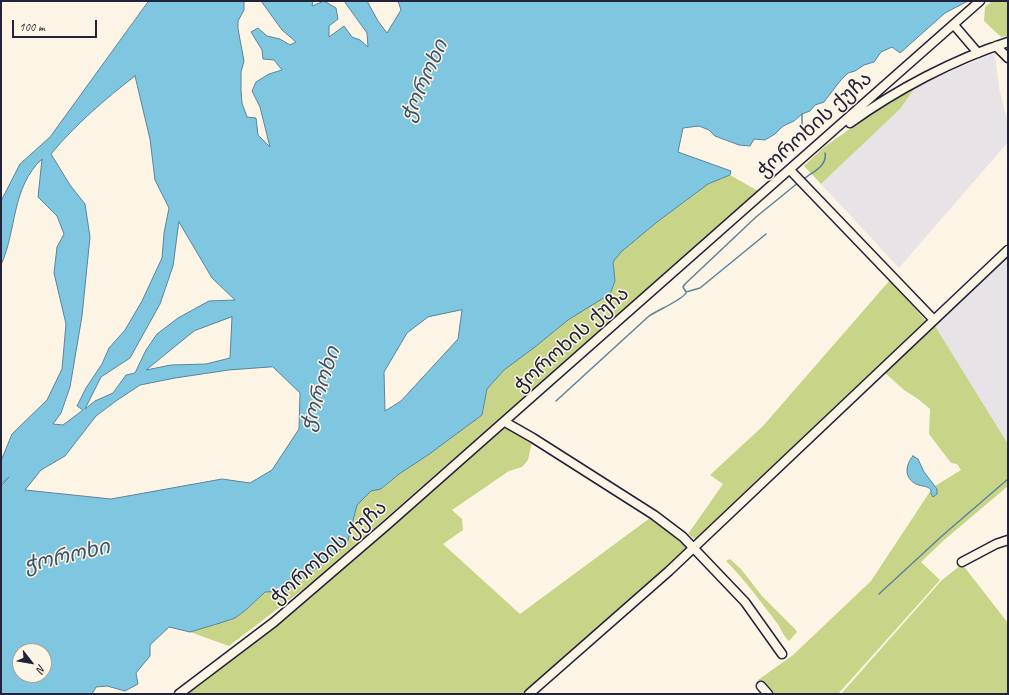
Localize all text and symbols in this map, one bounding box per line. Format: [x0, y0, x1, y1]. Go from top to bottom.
scale bar [14, 12, 99, 38]
text: 100 m [19, 19, 45, 35]
water label: ჭოროხი [396, 36, 454, 126]
street label: ჭოროხის ქუჩა [752, 67, 878, 183]
street label: ჭოროხის ქუჩა [509, 282, 635, 398]
water label: ჭოროხი [296, 344, 346, 434]
street label: ჭოროხის ქუჩა [266, 496, 392, 610]
water label: ჭოროხი [22, 535, 112, 579]
north arrow [12, 643, 52, 683]
text: N [34, 662, 49, 675]

